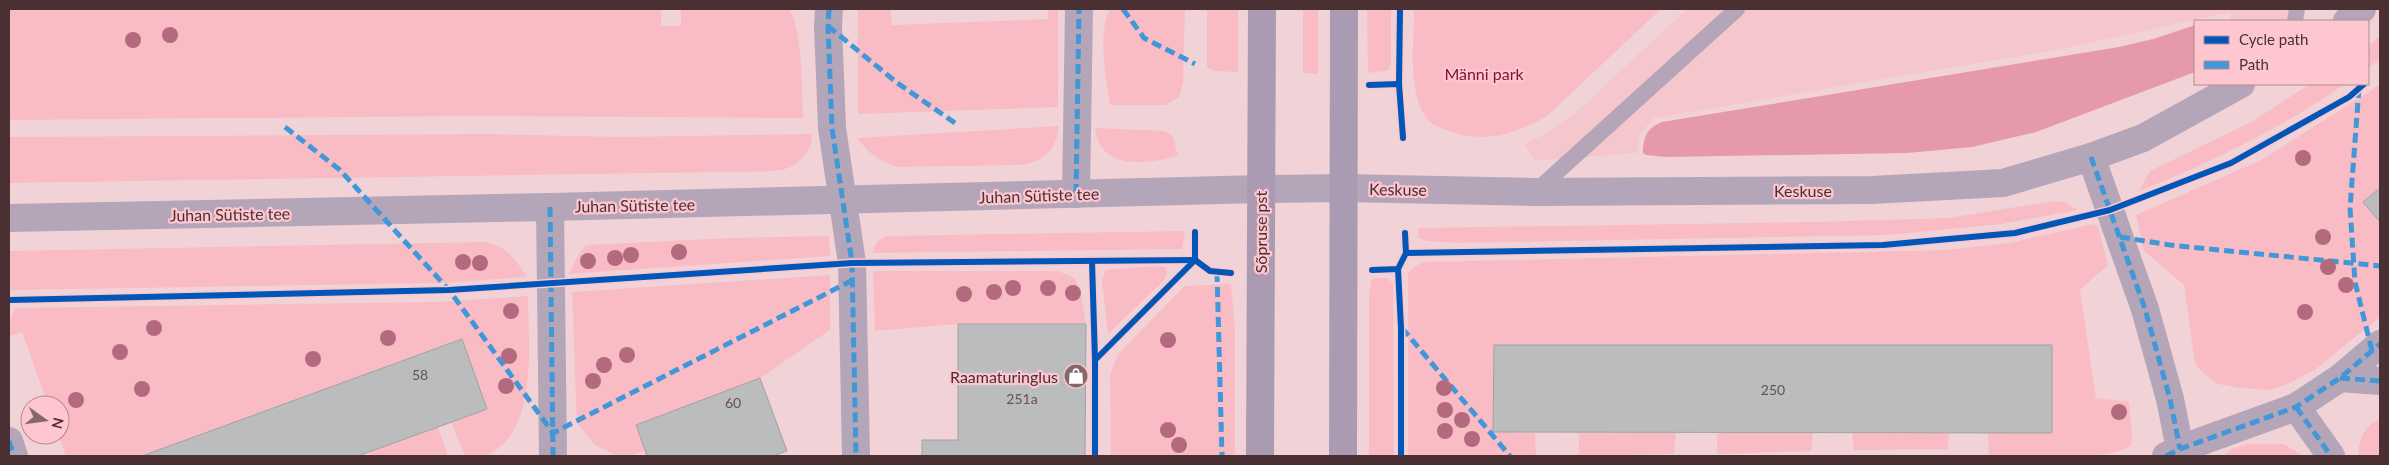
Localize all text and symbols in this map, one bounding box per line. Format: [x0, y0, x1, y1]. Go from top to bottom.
legend [2194, 20, 2369, 85]
text: Cycle path [2239, 30, 2308, 48]
text: Path [2239, 55, 2269, 73]
park label: Männi park [1444, 64, 1524, 83]
street label: Keskuse [1369, 179, 1427, 199]
street label: Keskuse [1774, 181, 1832, 200]
street label: Juhan Sütiste tee [978, 183, 1100, 207]
street label: Sõpruse pst [1251, 190, 1270, 273]
street label: Juhan Sütiste tee [575, 194, 695, 216]
street label: Juhan Sütiste tee [170, 203, 290, 225]
shop icon: Raamaturinglus [1063, 363, 1089, 389]
house number: 58 [412, 366, 428, 383]
place label: Raamaturinglus [950, 367, 1058, 386]
house number: 250 [1761, 381, 1785, 398]
house number: 251a [1006, 390, 1038, 407]
house number: 60 [725, 394, 741, 411]
north arrow [20, 395, 70, 445]
text: N [49, 416, 68, 431]

